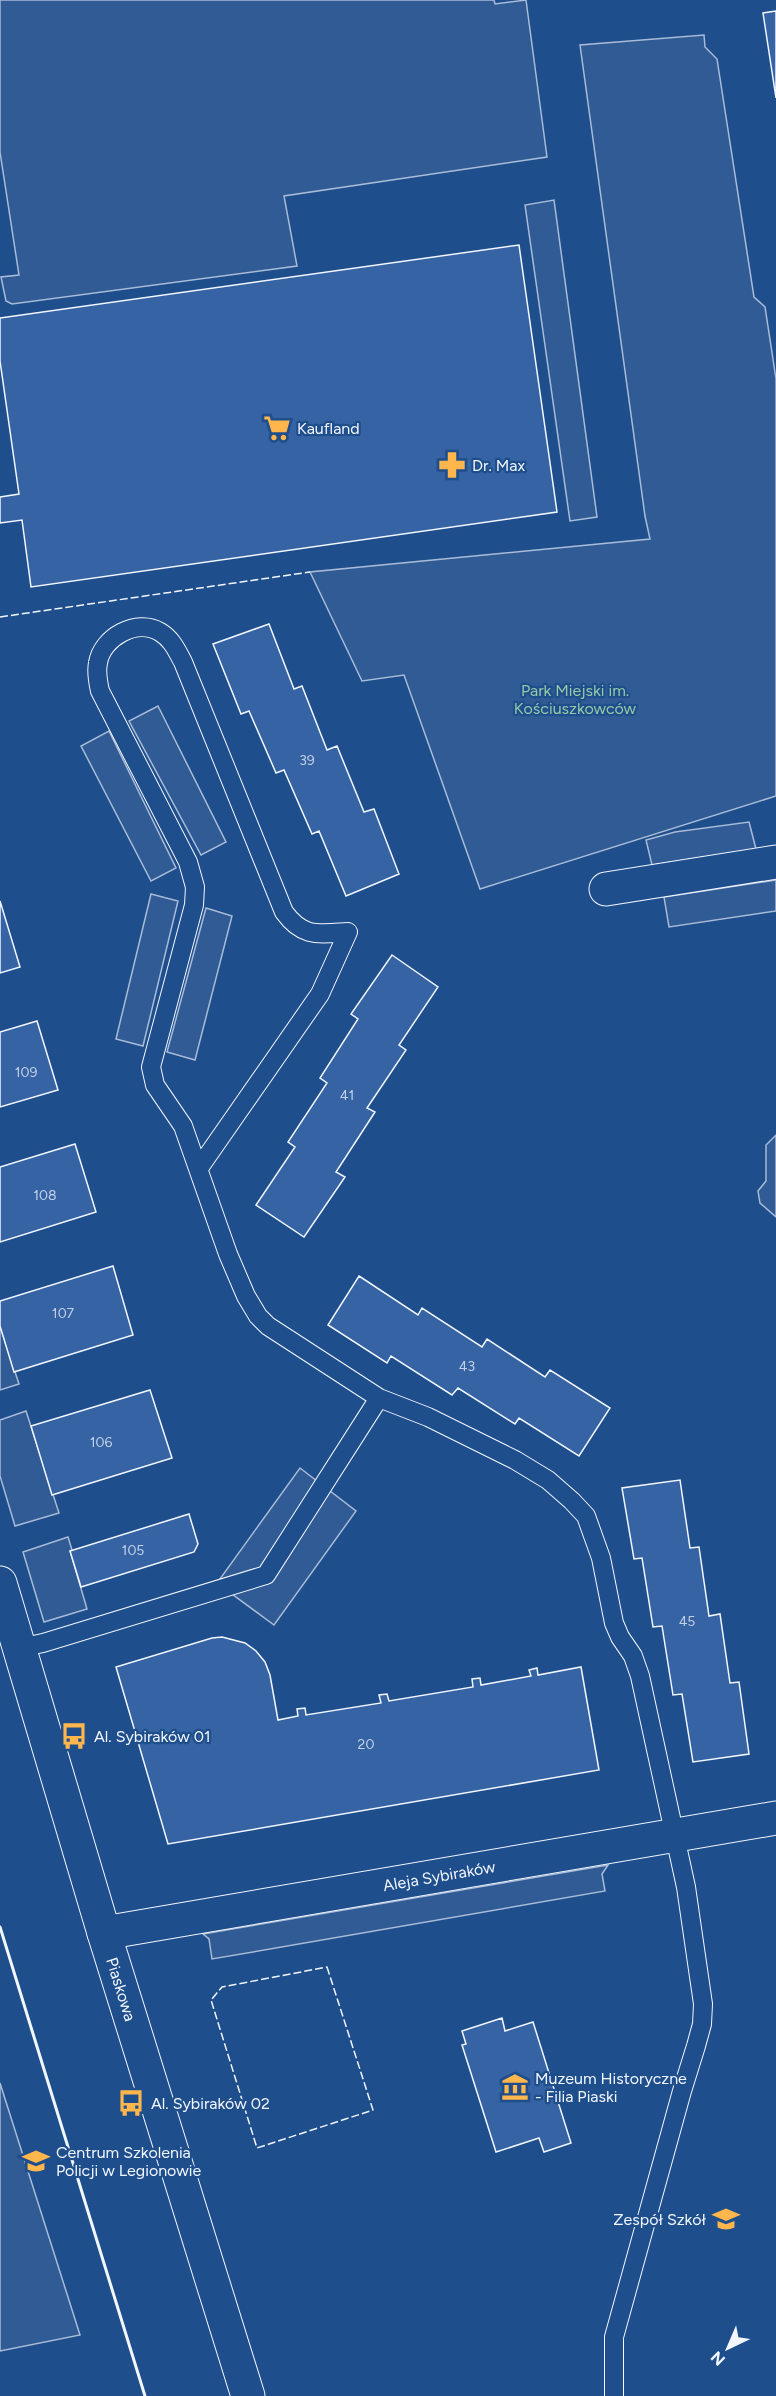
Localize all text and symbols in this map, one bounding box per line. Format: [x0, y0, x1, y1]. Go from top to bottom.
supermarket icon: Kaufland [262, 413, 292, 443]
place label: Kaufland [297, 419, 360, 438]
pharmacy icon: Dr. Max [437, 450, 467, 480]
place label: Dr. Max [472, 456, 525, 475]
park label: Park Miejski im. Kościuszkowców [514, 681, 637, 718]
house number: 39 [299, 752, 315, 769]
house number: 109 [15, 1064, 37, 1081]
house number: 41 [340, 1087, 354, 1104]
house number: 108 [33, 1187, 57, 1204]
house number: 107 [52, 1305, 75, 1322]
house number: 43 [459, 1358, 475, 1375]
house number: 106 [90, 1434, 112, 1451]
house number: 105 [122, 1542, 144, 1559]
house number: 45 [679, 1613, 695, 1630]
bus stop icon: Al. Sybiraków 01 [59, 1721, 89, 1751]
place label: Al. Sybiraków 01 [94, 1727, 211, 1746]
house number: 20 [358, 1736, 374, 1753]
street label: Aleja Sybiraków [382, 1857, 497, 1895]
street label: Piaskowa [102, 1955, 140, 2024]
place label: Muzeum Historyczne - Filia Piaski [535, 2069, 687, 2106]
museum icon: Muzeum Historyczne - Filia Piaski [500, 2072, 530, 2102]
bus stop icon: Al. Sybiraków 02 [116, 2088, 146, 2118]
place label: Al. Sybiraków 02 [151, 2094, 270, 2113]
place label: Centrum Szkolenia Policji w Legionowie [56, 2143, 201, 2180]
school or university icon: Centrum Szkolenia Policji w Legionowie [21, 2146, 51, 2176]
school or university icon: Zespół Szkół [711, 2204, 741, 2234]
place label: Zespół Szkół [613, 2210, 706, 2229]
north arrow [698, 2318, 758, 2378]
text: N [707, 2347, 729, 2370]

